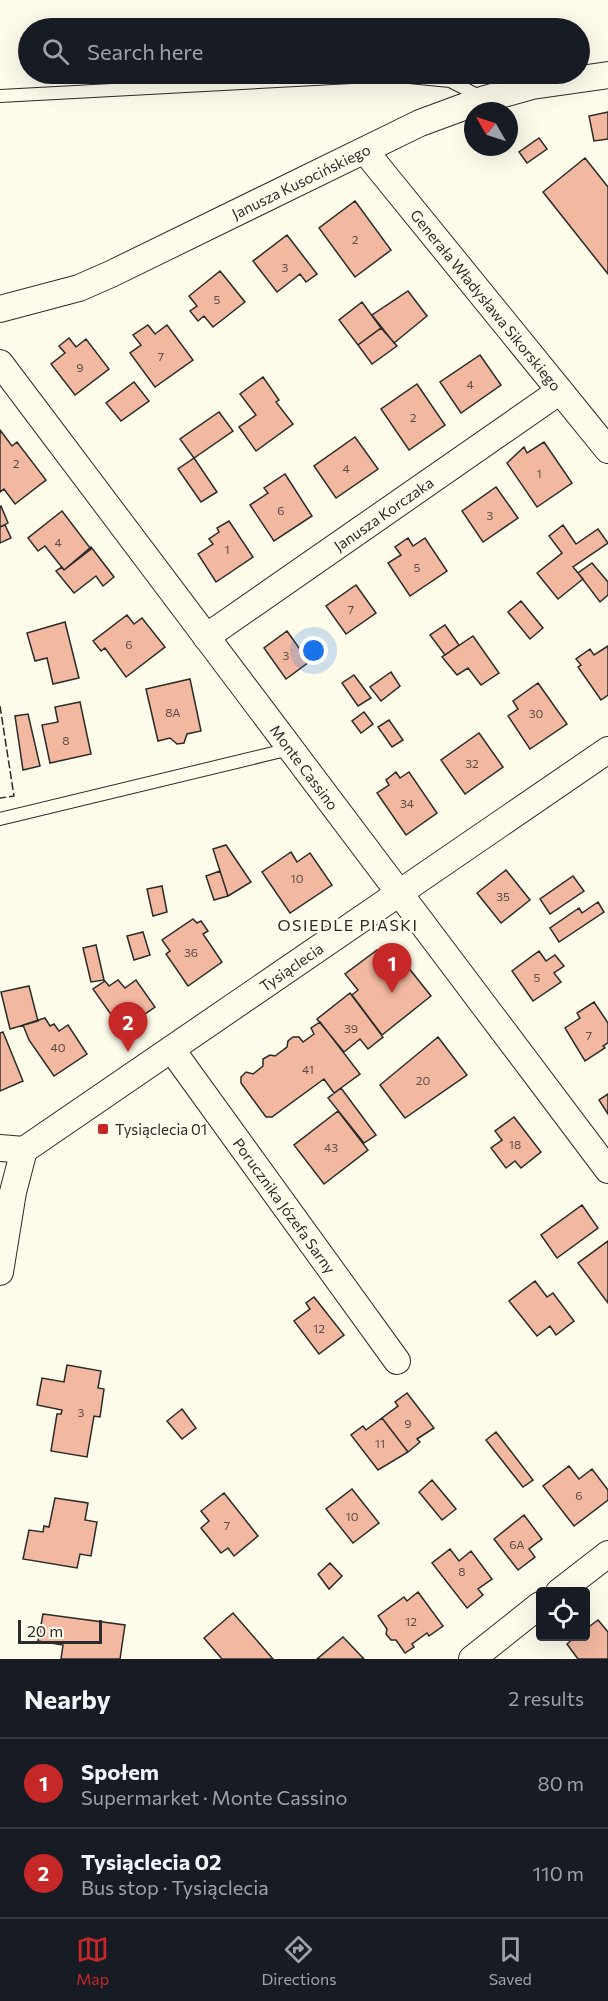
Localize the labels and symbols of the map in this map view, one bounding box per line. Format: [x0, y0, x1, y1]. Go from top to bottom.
north arrow [464, 102, 518, 156]
street label: Janusza Kusocińskiego [229, 140, 373, 223]
street label: Generała Władysława Sikorskiego [407, 206, 565, 394]
house number: 2 [352, 232, 359, 246]
house number: 3 [282, 260, 289, 274]
house number: 5 [214, 292, 221, 306]
house number: 7 [158, 349, 164, 363]
house number: 9 [76, 360, 84, 374]
house number: 4 [466, 377, 474, 391]
house number: 2 [410, 410, 417, 424]
house number: 2 [13, 456, 20, 470]
house number: 4 [342, 461, 350, 475]
house number: 1 [536, 466, 542, 480]
street label: Janusza Korczaka [330, 473, 437, 555]
house number: 6 [277, 503, 285, 517]
house number: 3 [487, 508, 494, 522]
house number: 4 [54, 535, 62, 549]
house number: 1 [224, 542, 230, 556]
house number: 5 [414, 560, 421, 574]
house number: 7 [348, 602, 354, 616]
your location [299, 636, 328, 665]
house number: 6 [125, 637, 133, 651]
house number: 3 [283, 648, 290, 662]
house number: 8A [165, 705, 181, 719]
house number: 30 [529, 706, 544, 720]
street label: Monte Cassino [267, 721, 342, 813]
house number: 8 [62, 733, 70, 747]
house number: 32 [465, 756, 479, 770]
house number: 34 [400, 796, 414, 810]
house number: 10 [291, 871, 304, 885]
house number: 35 [496, 889, 510, 903]
district label: OSIEDLE PIASKI [277, 915, 419, 934]
street label: Tysiąclecia [256, 939, 327, 995]
pin: 1 [372, 944, 412, 993]
house number: 36 [184, 945, 198, 959]
house number: 5 [534, 970, 541, 984]
pin: 2 [108, 1002, 148, 1052]
house number: 39 [344, 1021, 358, 1035]
house number: 7 [586, 1028, 592, 1042]
house number: 40 [50, 1040, 66, 1054]
house number: 41 [302, 1062, 314, 1076]
house number: 20 [416, 1073, 430, 1087]
place label: Tysiąclecia 01 [115, 1120, 207, 1138]
marker: Tysiąclecia 01 [96, 1122, 110, 1136]
street label: Porucznika Józefa Sarny [230, 1134, 340, 1277]
house number: 18 [509, 1137, 521, 1151]
house number: 43 [324, 1140, 338, 1154]
house number: 12 [313, 1321, 325, 1335]
house number: 3 [78, 1405, 85, 1419]
house number: 9 [404, 1416, 412, 1430]
house number: 11 [375, 1436, 385, 1450]
house number: 6 [575, 1488, 583, 1502]
house number: 10 [346, 1509, 359, 1523]
house number: 7 [224, 1518, 230, 1532]
house number: 6A [509, 1537, 525, 1551]
house number: 8 [458, 1564, 466, 1578]
house number: 12 [405, 1614, 417, 1628]
scale bar [18, 1617, 102, 1644]

